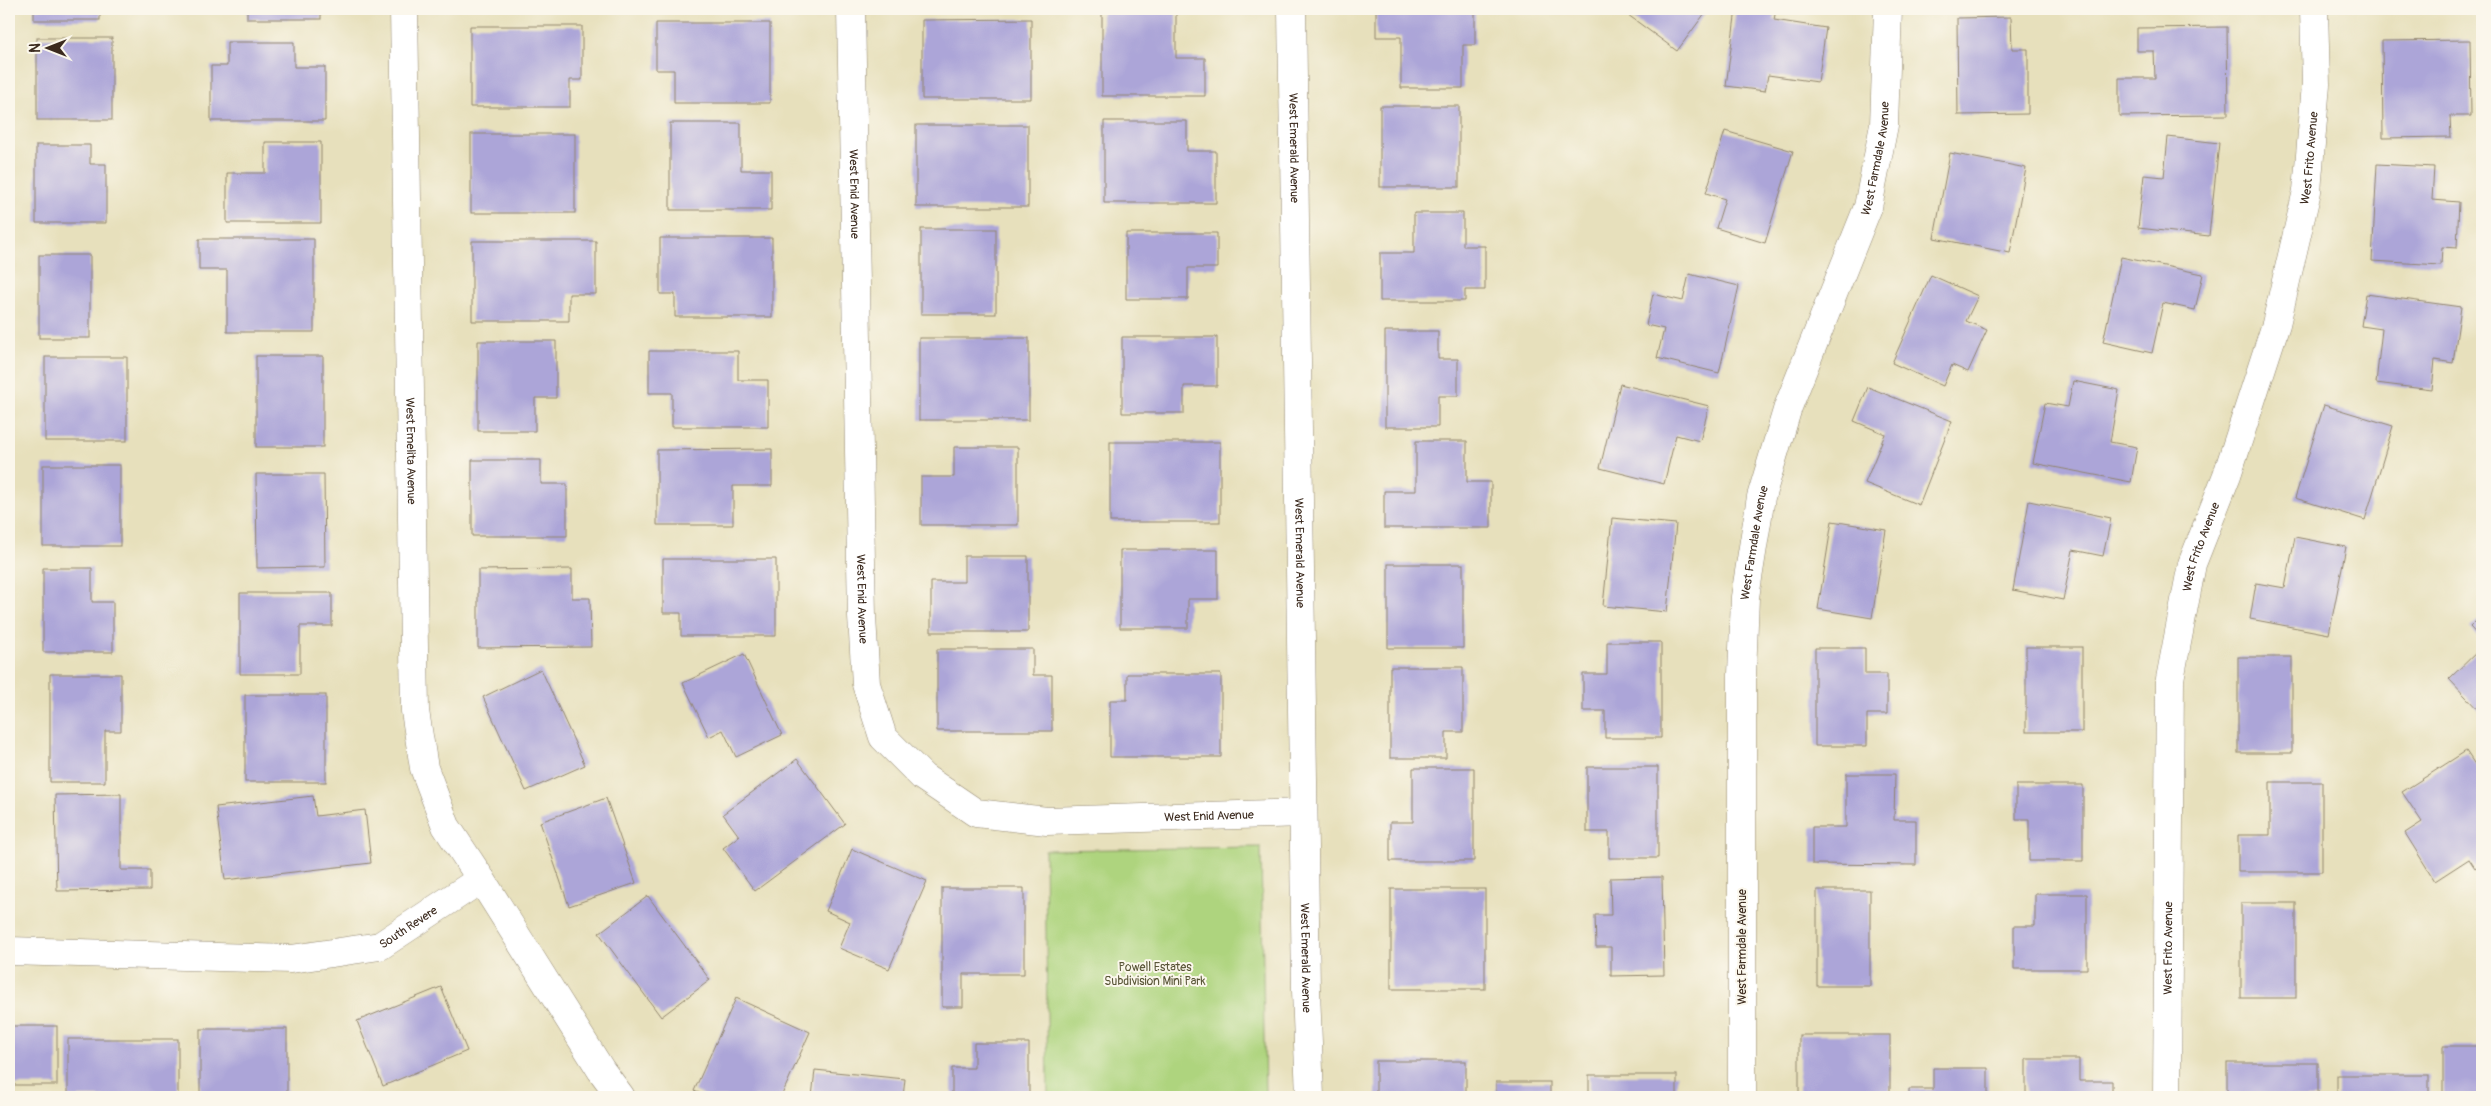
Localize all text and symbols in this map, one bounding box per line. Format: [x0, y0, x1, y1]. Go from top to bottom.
north arrow [22, 22, 72, 72]
text: N [27, 43, 44, 53]
street label: West Emerald Avenue [1286, 93, 1302, 203]
street label: West Farmdale Avenue [1858, 101, 1892, 218]
street label: West Frito Avenue [2297, 111, 2321, 206]
street label: West Enid Avenue [846, 149, 863, 239]
street label: West Emelita Avenue [403, 397, 419, 505]
street label: West Farmdale Avenue [1737, 484, 1772, 601]
street label: West Emerald Avenue [1291, 498, 1308, 608]
street label: West Frito Avenue [2179, 500, 2223, 593]
street label: West Enid Avenue [853, 554, 871, 644]
street label: West Enid Avenue [1164, 807, 1254, 825]
street label: West Farmdale Avenue [1735, 889, 1750, 1005]
street label: West Frito Avenue [2160, 901, 2176, 995]
street label: South Revere [376, 902, 440, 952]
street label: West Emerald Avenue [1297, 903, 1314, 1013]
park label: Powell Estates Subdivision Mini Park [1104, 960, 1206, 989]

